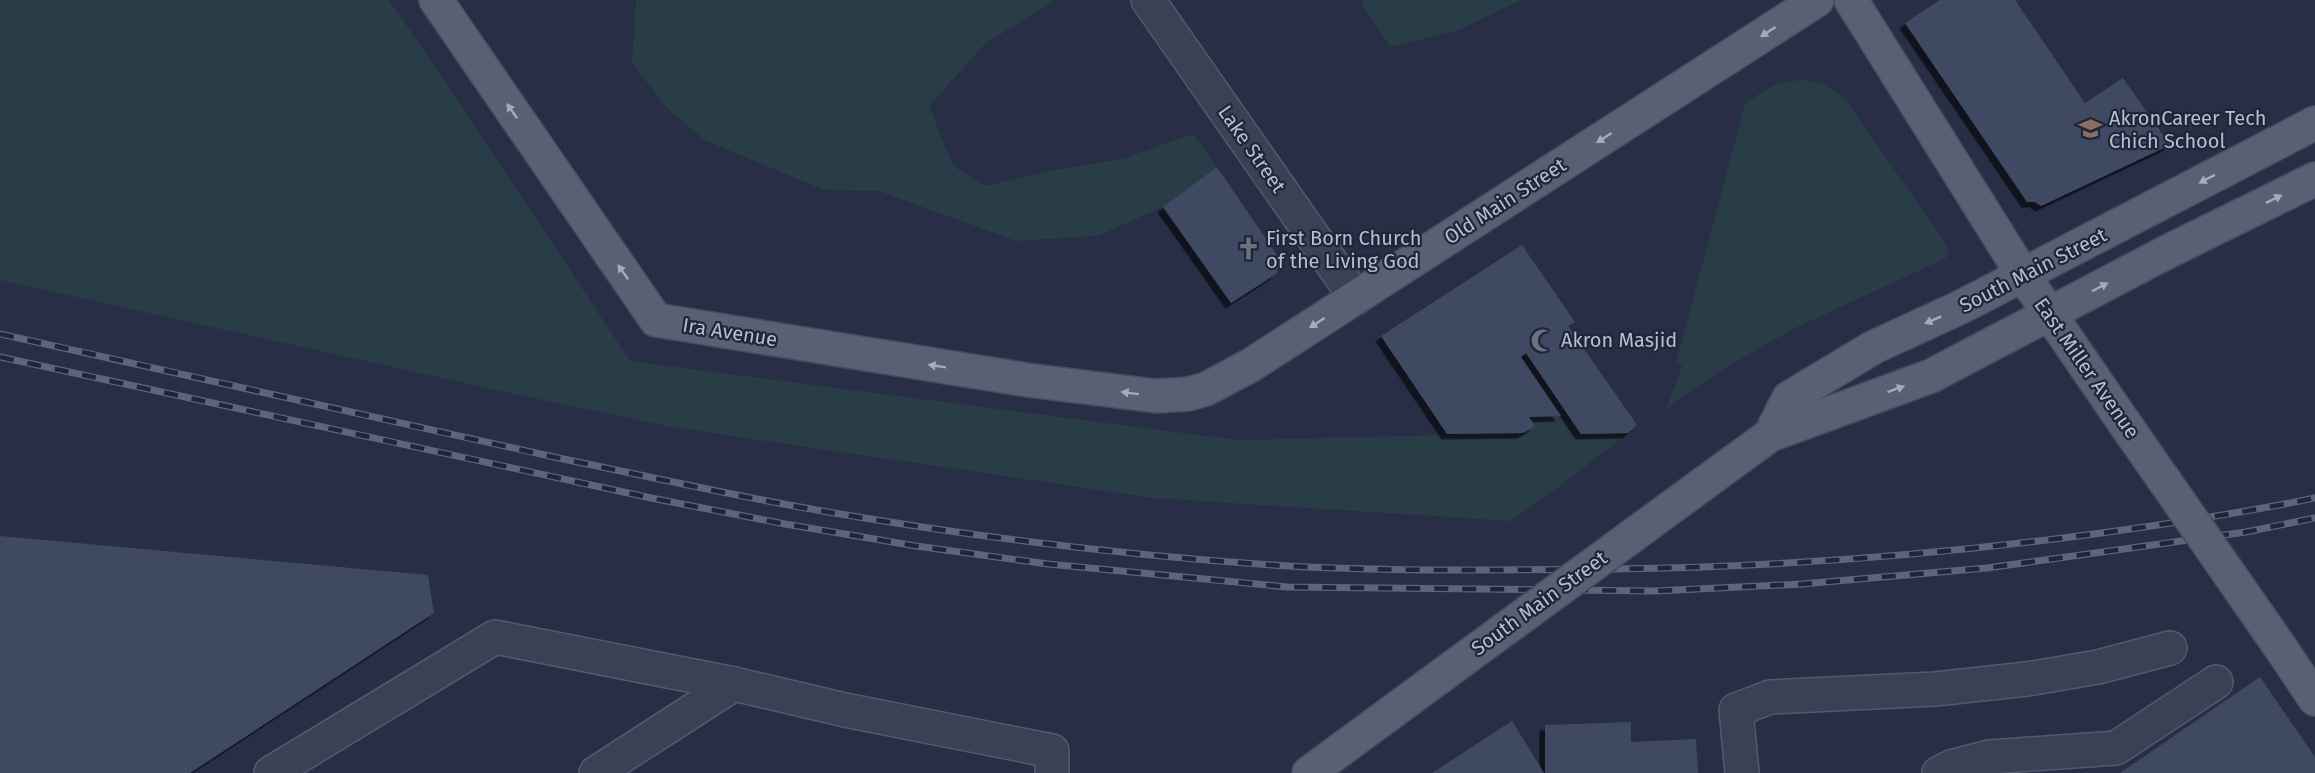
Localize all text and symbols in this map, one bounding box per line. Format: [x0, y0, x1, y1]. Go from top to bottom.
one-way arrow [1760, 26, 1776, 37]
street label: Lake Street [1213, 101, 1291, 198]
one-way arrow [506, 104, 518, 120]
place label: AkronCareer Tech Chich School [2109, 106, 2266, 153]
school or university icon: AkronCareer Tech Chich School [2078, 116, 2104, 142]
one-way arrow [1596, 132, 1612, 143]
street label: Old Main Street [1440, 152, 1571, 249]
one-way arrow [2198, 174, 2215, 184]
one-way arrow [2266, 194, 2283, 204]
street label: South Main Street [1955, 222, 2111, 317]
place label: First Born Church of the Living God [1266, 226, 1421, 273]
church icon: First Born Church of the Living God [1235, 236, 1261, 262]
one-way arrow [618, 264, 629, 280]
one-way arrow [2092, 282, 2109, 292]
street label: East Miller Avenue [2030, 293, 2144, 443]
street label: Ira Avenue [681, 313, 779, 351]
one-way arrow [1924, 316, 1942, 325]
one-way arrow [1309, 317, 1325, 328]
mosque icon: Akron Masjid [1530, 327, 1556, 353]
place label: Akron Masjid [1561, 328, 1677, 352]
one-way arrow [928, 361, 947, 370]
one-way arrow [1887, 383, 1905, 393]
one-way arrow [1121, 388, 1140, 398]
street label: South Main Street [1466, 545, 1612, 660]

